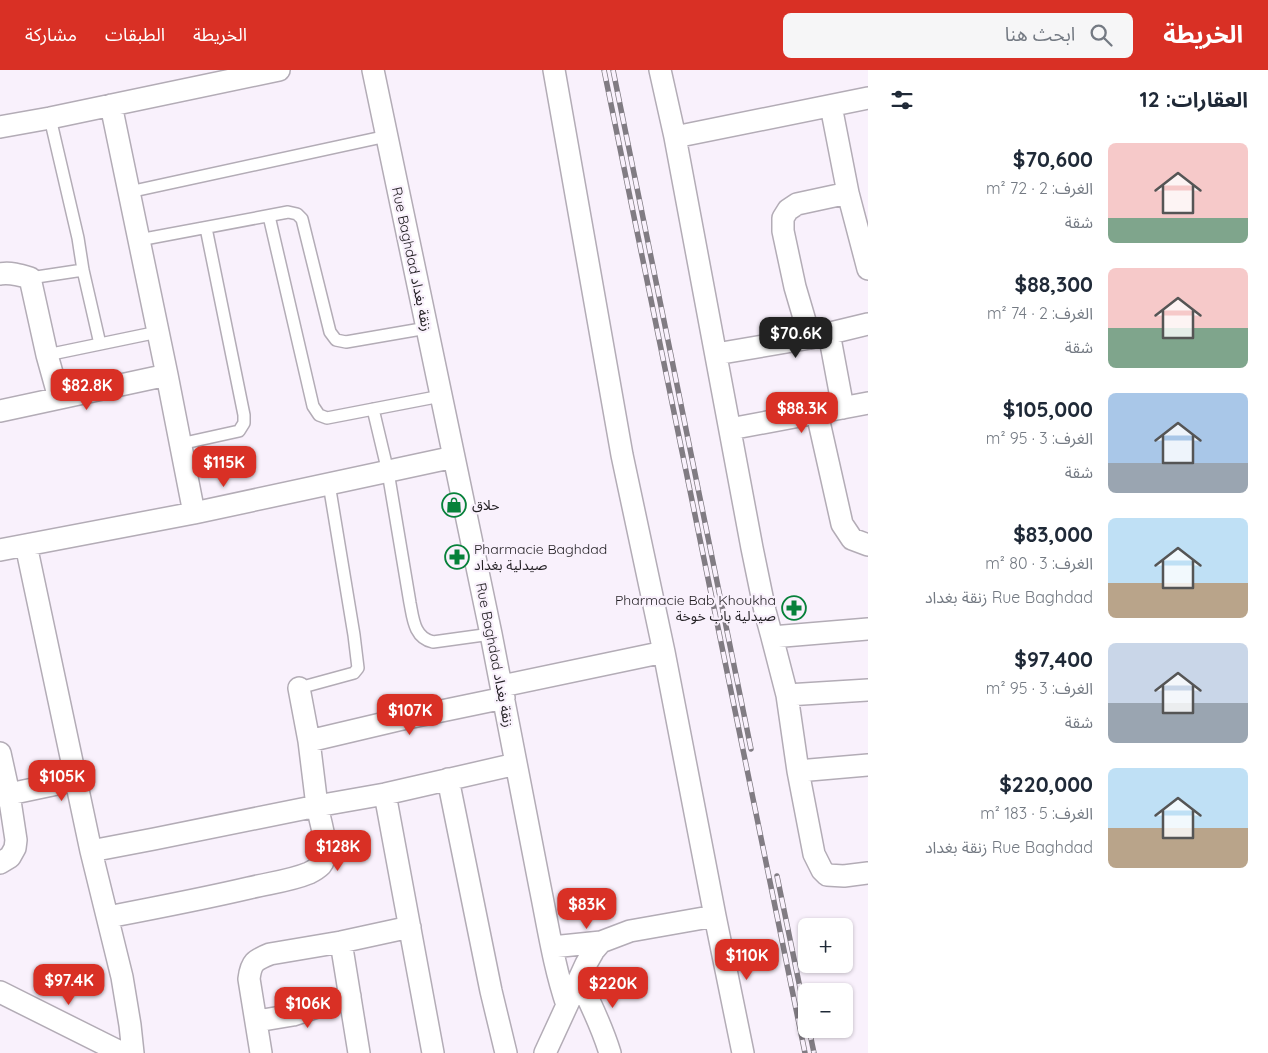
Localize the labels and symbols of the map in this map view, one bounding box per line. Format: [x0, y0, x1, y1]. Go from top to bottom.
street label: Rue Baghdad زنقة بغداد [388, 185, 436, 333]
pin: $70.6K [755, 316, 837, 359]
pin: $82.8K [46, 368, 128, 411]
pin: $88.3K [761, 392, 843, 434]
pin: $115K [189, 446, 259, 488]
shop icon: حلاق [441, 492, 467, 518]
place label: حلاق [472, 496, 499, 514]
place label: Pharmacie Baghdad صيدلية بغداد [474, 540, 607, 574]
pharmacy icon: Pharmacie Baghdad صيدلية بغداد [444, 544, 470, 570]
street label: Rue Baghdad زنقة بغداد [472, 581, 518, 729]
place label: Pharmacie Bab Khoukha صيدلية باب خوخة [615, 591, 776, 625]
pharmacy icon: Pharmacie Bab Khoukha صيدلية باب خوخة [781, 595, 807, 621]
pin: $107K [375, 694, 445, 736]
pin: $105K [27, 760, 97, 802]
pin: $128K [303, 830, 373, 872]
pin: $83K [557, 888, 617, 930]
pin: $110K [712, 938, 782, 981]
pin: $97.4K [28, 964, 110, 1006]
pin: $220K [578, 966, 648, 1009]
pin: $106K [273, 986, 343, 1029]

